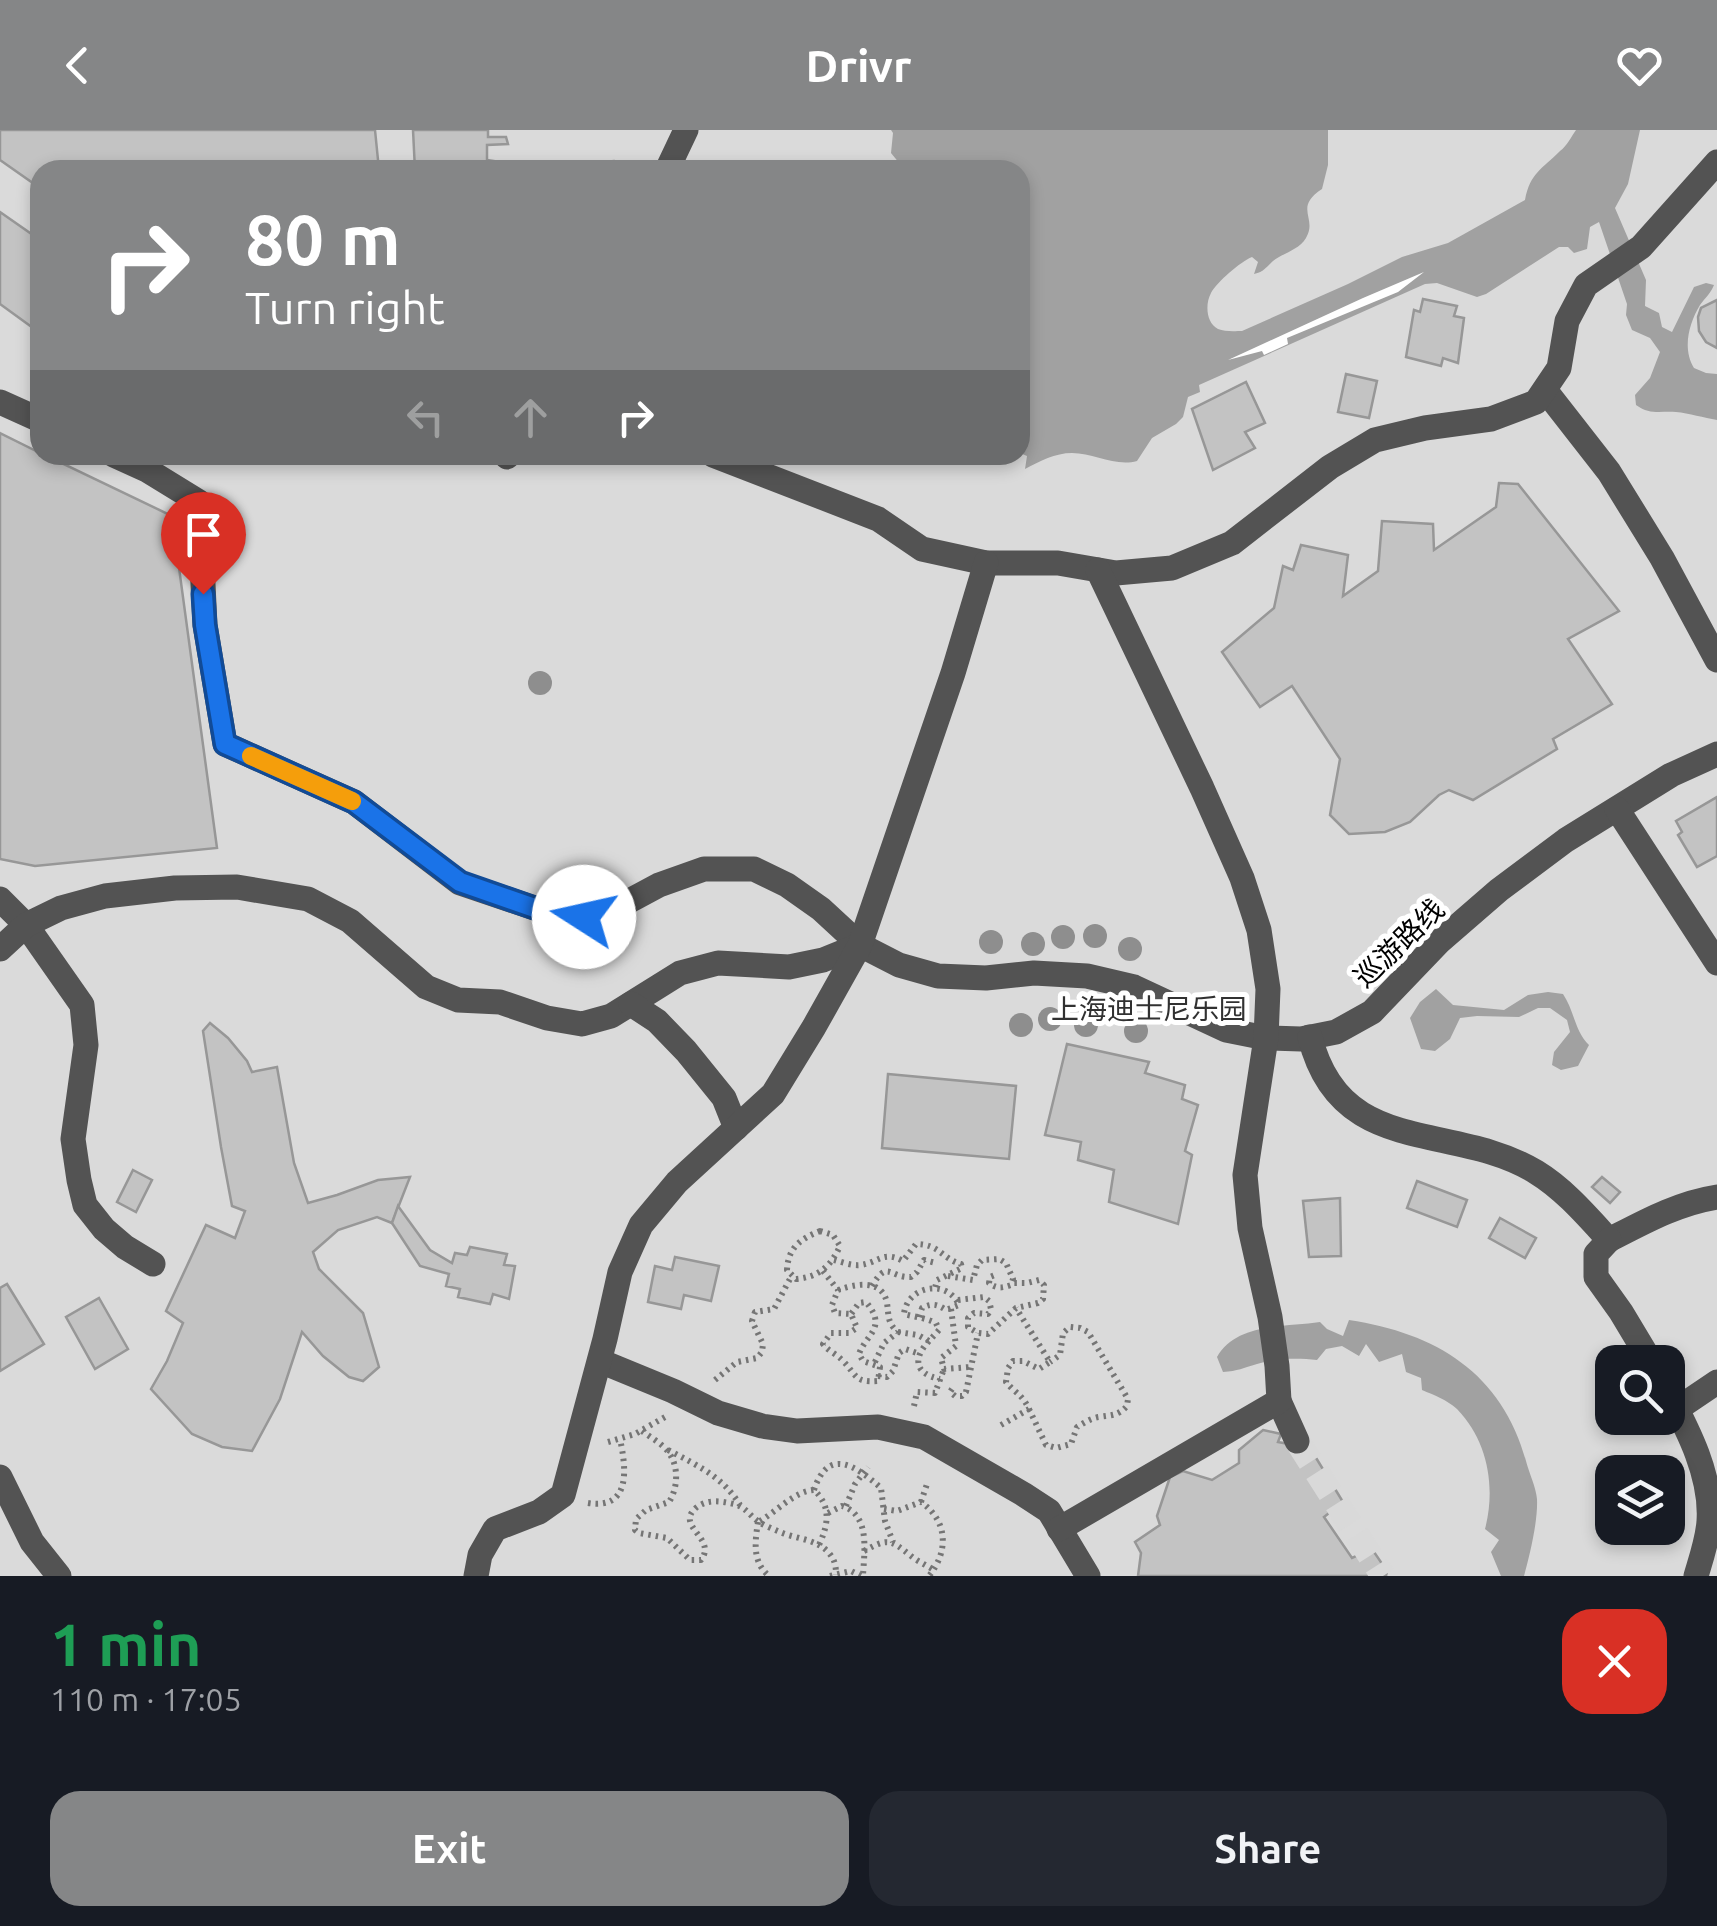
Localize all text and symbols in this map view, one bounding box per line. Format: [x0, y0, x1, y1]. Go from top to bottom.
icon: back [50, 38, 105, 93]
icon: heart [1612, 38, 1667, 93]
text: Drivr [806, 40, 911, 91]
icon: right [80, 200, 210, 330]
text: 80 m [245, 200, 401, 278]
text: Turn right [245, 282, 445, 333]
icon: left [398, 390, 453, 445]
icon: ahead [503, 390, 558, 445]
icon: right [608, 390, 663, 445]
pin [161, 492, 246, 595]
icon: arrive [176, 507, 231, 562]
position arrow [532, 865, 636, 969]
street label: 巡游路线 [1348, 893, 1450, 993]
park label: 上海迪士尼乐园 [1051, 993, 1247, 1024]
map controls [1595, 1345, 1685, 1545]
button: search [1595, 1345, 1685, 1435]
button: layers [1595, 1455, 1685, 1545]
button: close [1562, 1609, 1667, 1714]
text: 1 min [50, 1610, 202, 1677]
text: 110 m · 17:05 [50, 1681, 242, 1717]
button: Exit [50, 1791, 849, 1906]
button: Share [869, 1791, 1667, 1906]

